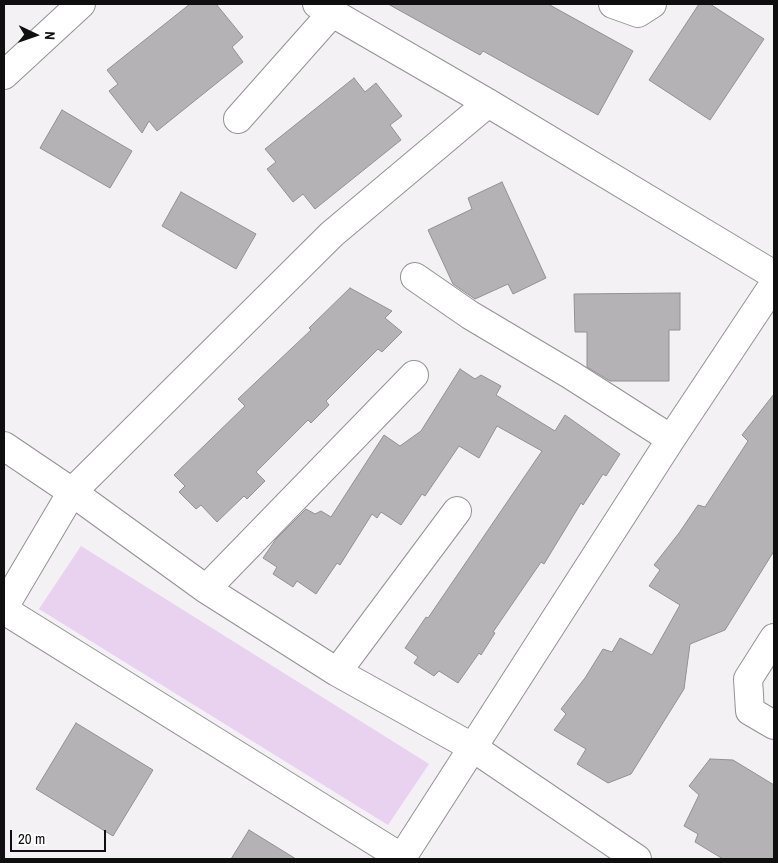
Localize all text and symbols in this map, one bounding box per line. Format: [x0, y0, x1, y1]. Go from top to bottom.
north arrow [10, 10, 60, 60]
text: N [41, 31, 59, 40]
scale bar [12, 820, 109, 852]
text: 20 m [18, 828, 45, 849]

